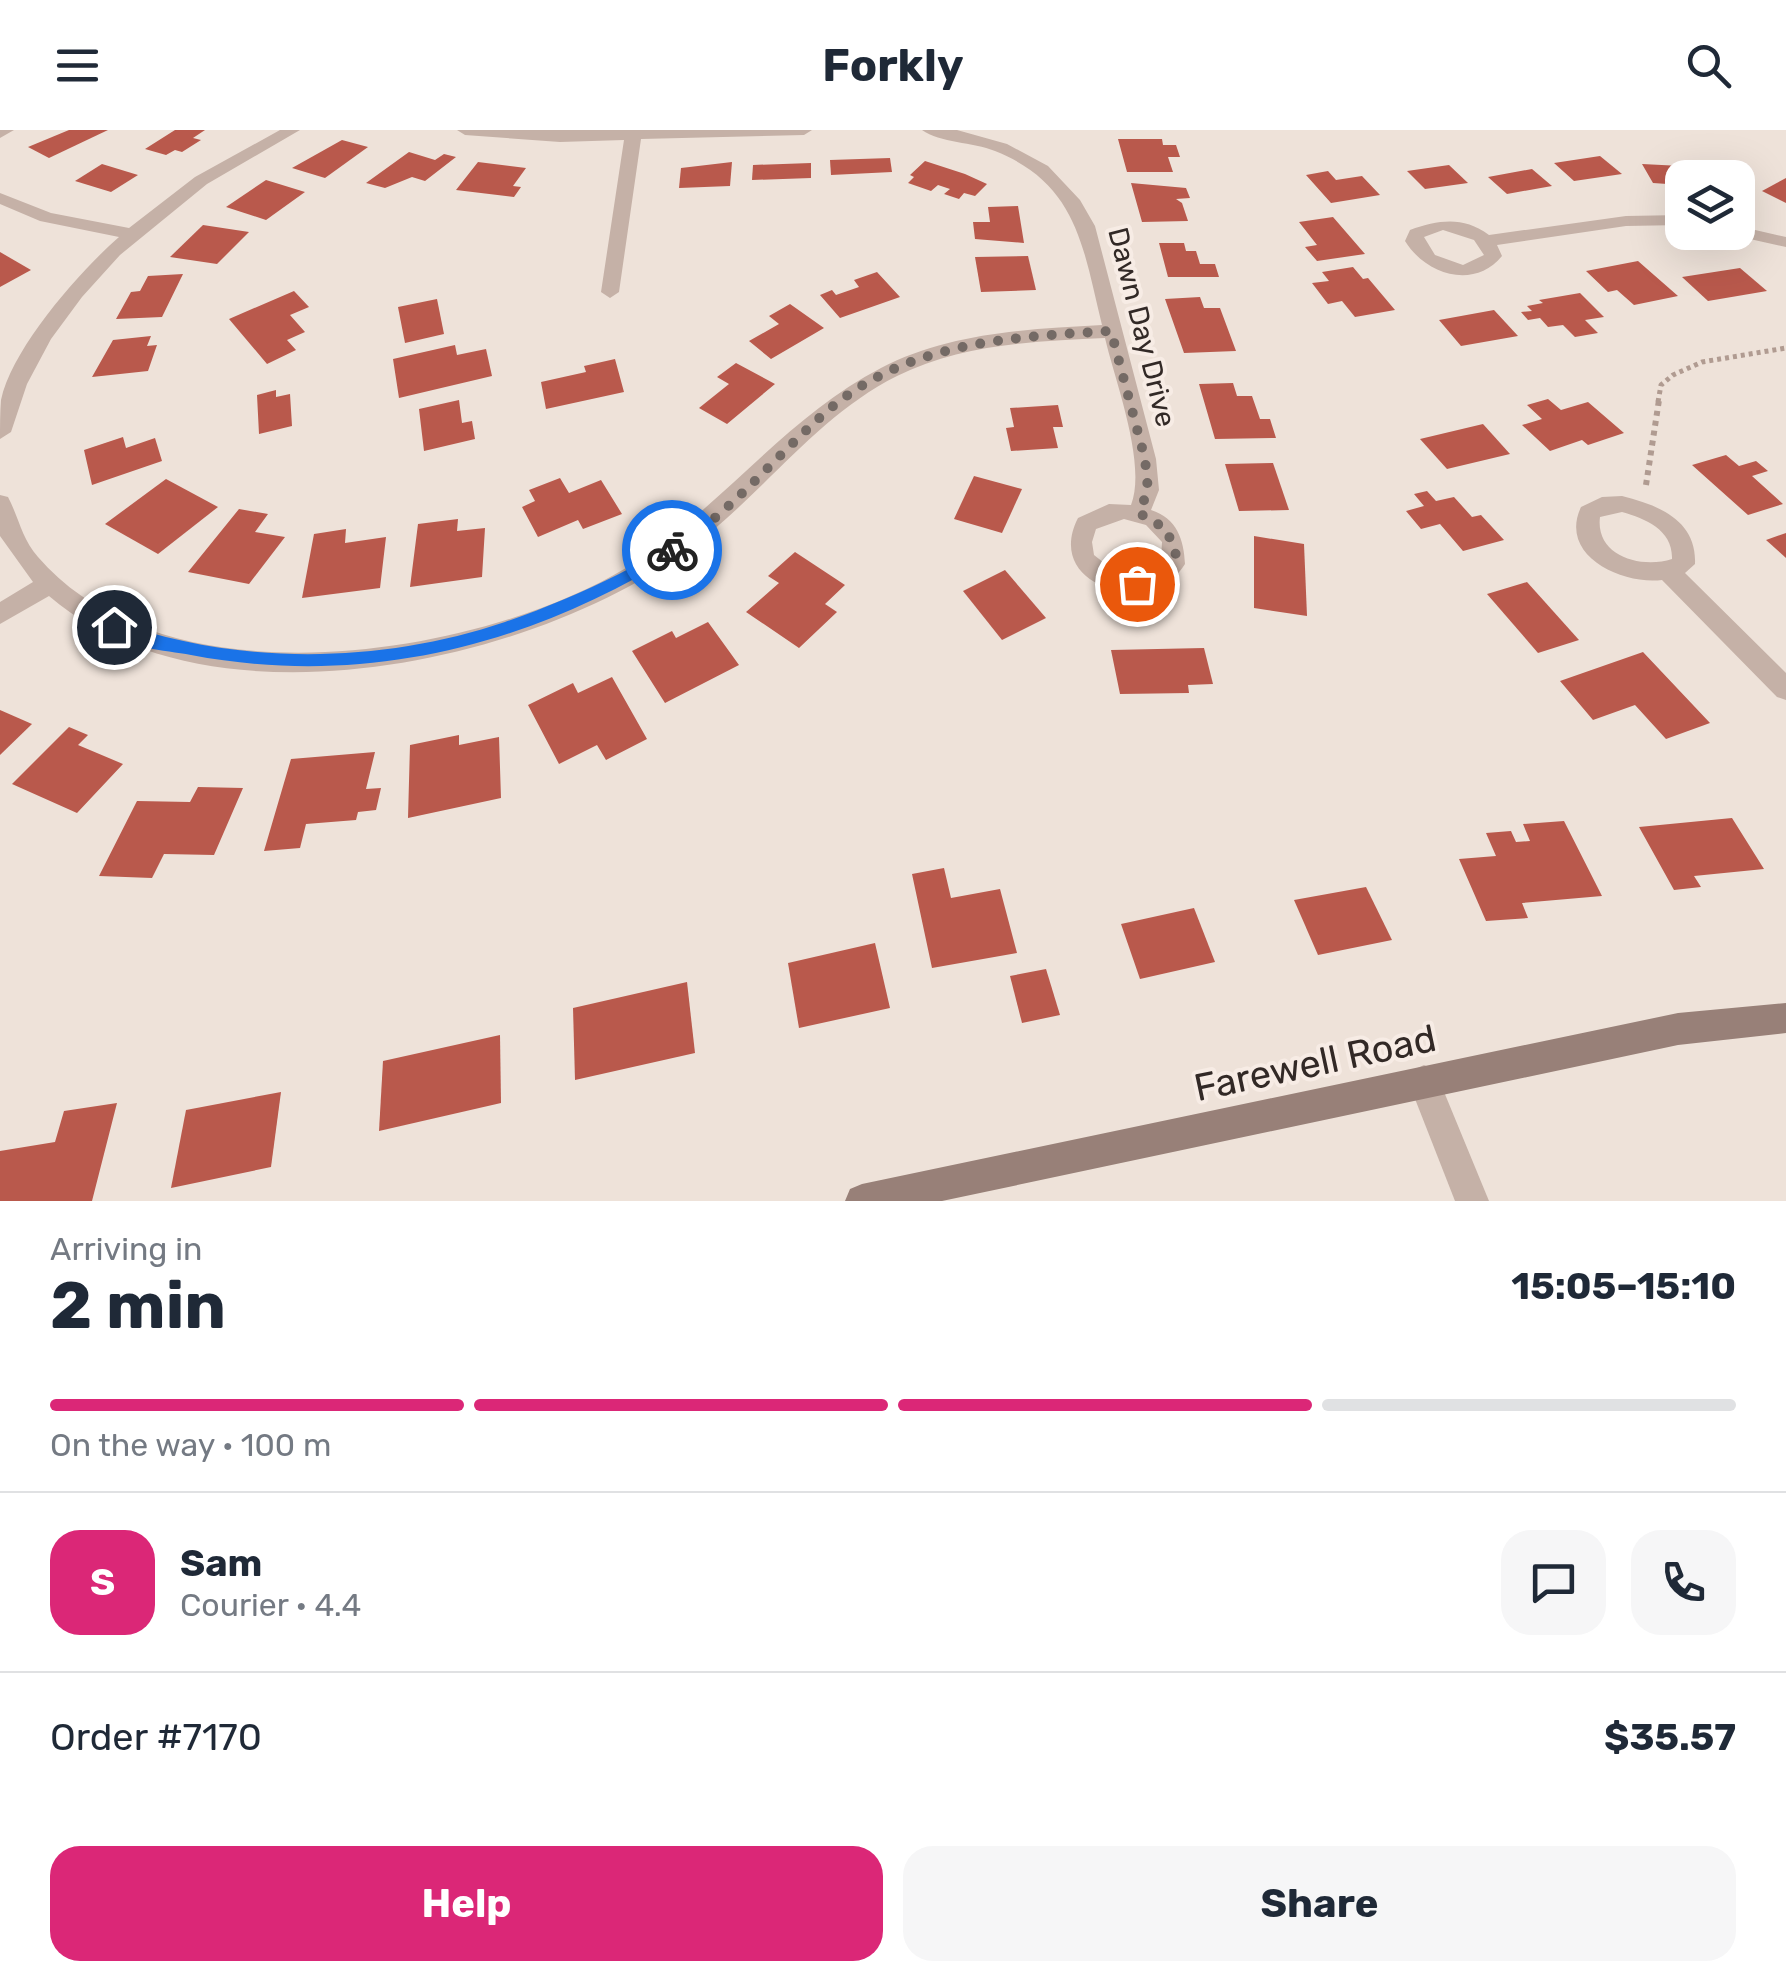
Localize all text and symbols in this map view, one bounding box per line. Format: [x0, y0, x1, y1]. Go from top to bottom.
icon: menu [50, 38, 105, 93]
icon: search [1681, 38, 1736, 93]
text: Forkly [822, 39, 964, 92]
map controls [1665, 160, 1755, 250]
button: layers [1665, 160, 1755, 250]
street label: Dawn Day Drive [1101, 224, 1183, 430]
courier [622, 500, 722, 600]
icon: bike [645, 523, 700, 578]
pin [1095, 542, 1180, 627]
icon: bag [1110, 557, 1165, 612]
pin [72, 585, 157, 670]
icon: home [87, 600, 142, 655]
street label: Farewell Road [1190, 1015, 1440, 1111]
text: Arriving in [50, 1230, 202, 1268]
text: 15:05–15:10 [1511, 1263, 1736, 1309]
text: 2 min [50, 1267, 226, 1344]
text: On the way · 100 m [50, 1426, 331, 1464]
button: chat [1501, 1530, 1606, 1635]
button: phone [1631, 1530, 1736, 1635]
text: Sam [180, 1540, 262, 1586]
text: S [90, 1559, 115, 1605]
text: Courier · 4.4 [180, 1586, 361, 1624]
text: Order #7170 [50, 1714, 262, 1760]
text: $35.57 [1604, 1714, 1736, 1760]
button: Help [50, 1846, 883, 1961]
button: Share [903, 1846, 1736, 1961]

